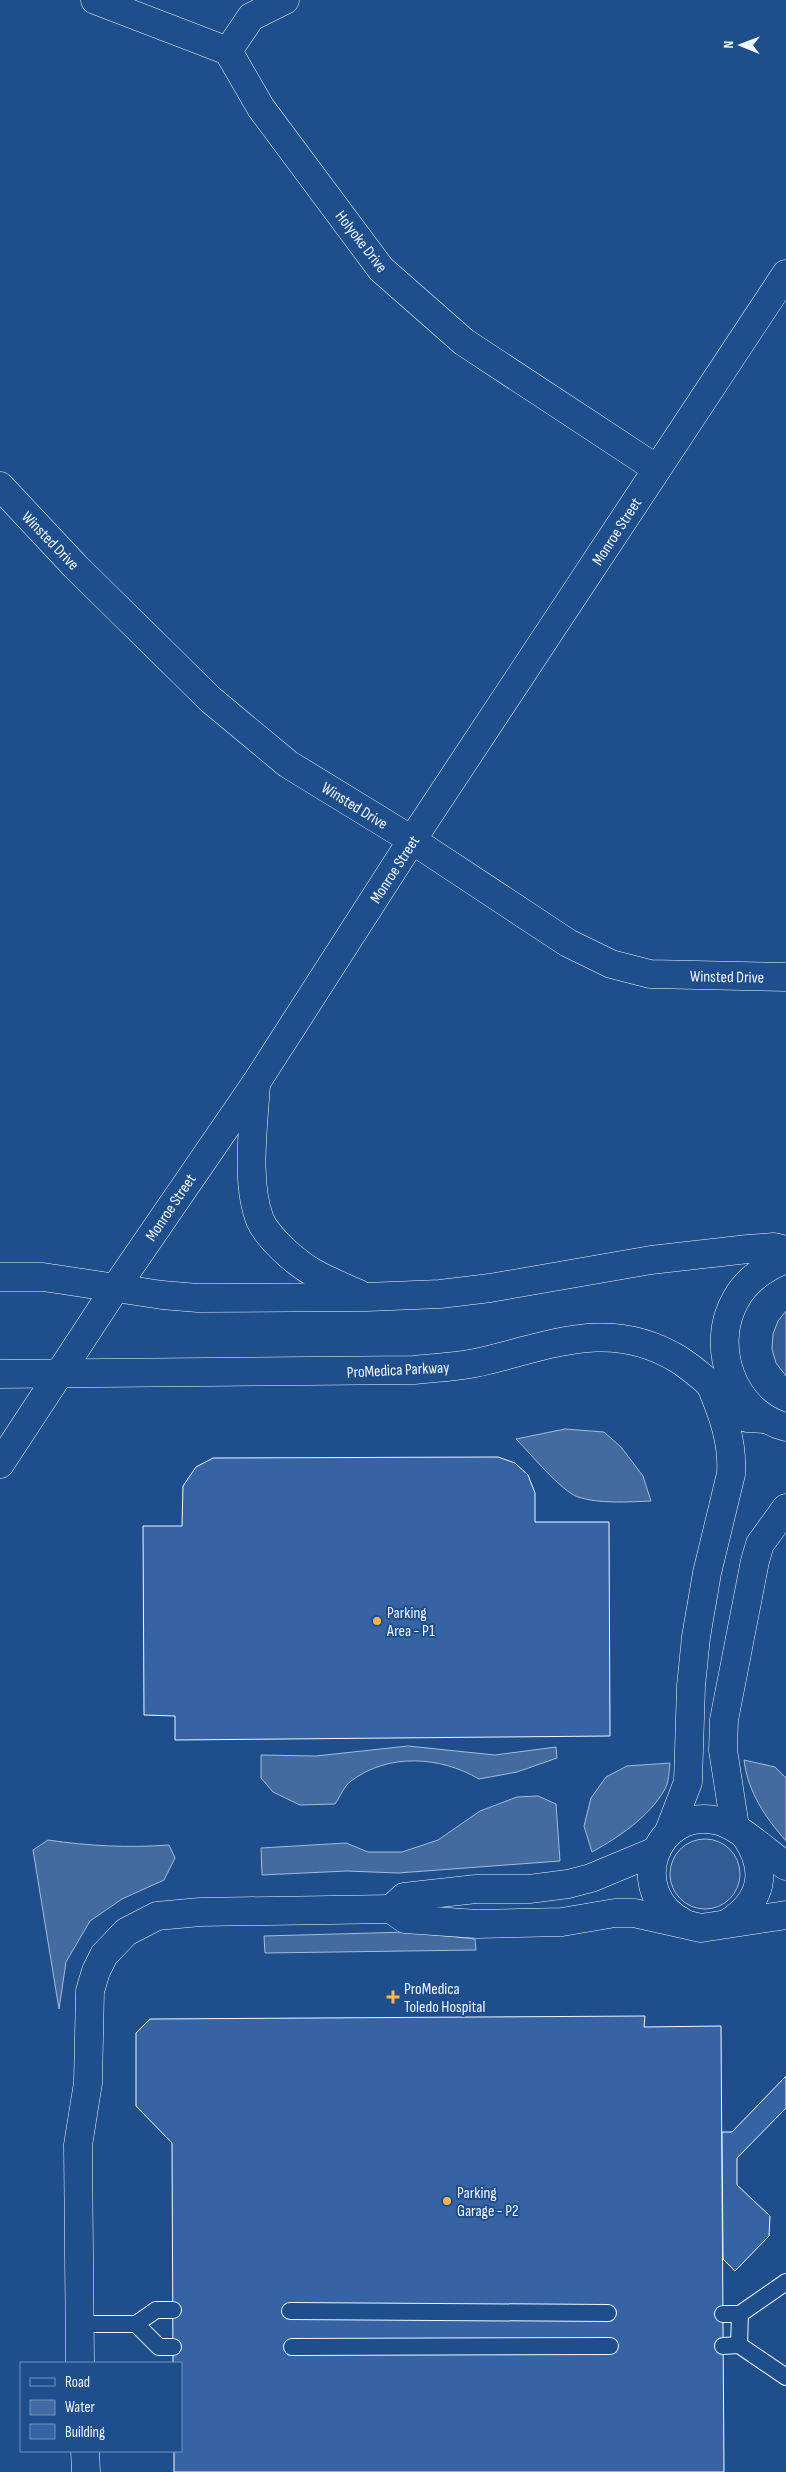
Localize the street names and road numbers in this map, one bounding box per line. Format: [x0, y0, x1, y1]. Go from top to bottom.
street label: Holyoke Drive [331, 207, 391, 277]
street label: Monroe Street [588, 494, 646, 569]
street label: Winsted Drive [17, 508, 83, 574]
street label: Winsted Drive [318, 779, 391, 834]
street label: Monroe Street [366, 832, 424, 907]
street label: Winsted Drive [690, 967, 764, 988]
street label: Monroe Street [142, 1171, 201, 1245]
street label: ProMedica Parkway [346, 1358, 450, 1383]

